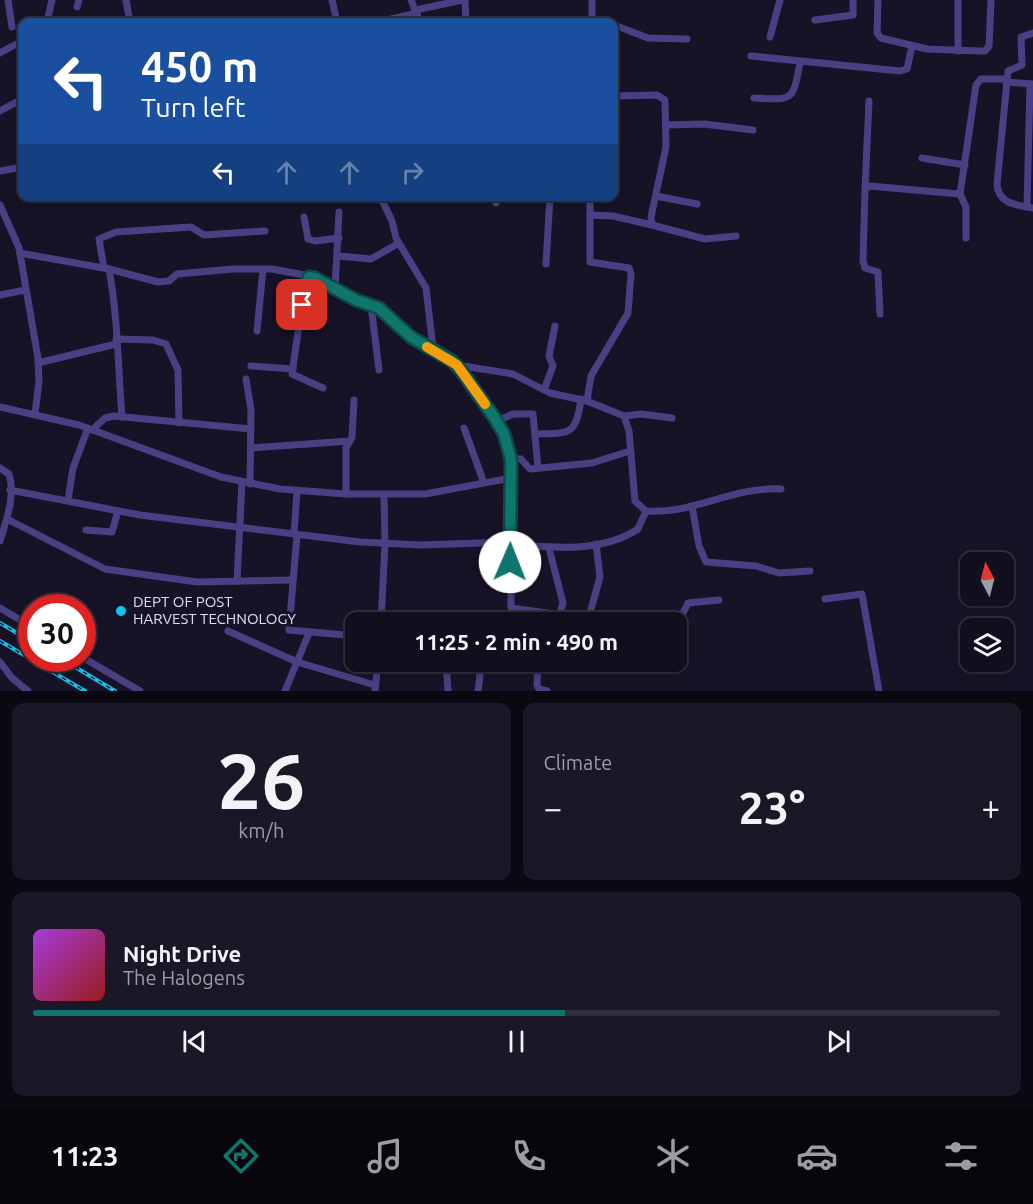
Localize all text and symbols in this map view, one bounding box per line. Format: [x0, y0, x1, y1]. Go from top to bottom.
icon: left [42, 42, 120, 120]
text: 450 m [141, 43, 258, 90]
text: Turn left [141, 92, 245, 122]
icon: left [207, 156, 240, 189]
icon: ahead [270, 156, 303, 189]
icon: ahead [333, 156, 366, 189]
icon: right [396, 156, 429, 189]
pin [276, 279, 327, 330]
icon: arrive [285, 288, 318, 321]
position arrow [478, 530, 542, 594]
north arrow [960, 552, 1014, 606]
map controls [960, 552, 1014, 672]
place label: DEPT OF POST HARVEST TECHNOLOGY [133, 593, 296, 627]
speed limit sign: 30 [18, 594, 96, 672]
marker: DEPT OF POST HARVEST TECHNOLOGY [114, 604, 128, 618]
button: layers [960, 618, 1014, 672]
text: 11:25 · 2 min · 490 m [414, 629, 618, 654]
text: 26 [217, 736, 305, 824]
text: Climate [544, 751, 612, 774]
text: 23° [738, 782, 805, 833]
text: − [544, 789, 562, 826]
text: + [981, 789, 1000, 826]
text: km/h [238, 819, 284, 842]
text: Night Drive [123, 941, 241, 966]
text: The Halogens [123, 966, 245, 989]
icon: previous [178, 1025, 211, 1058]
icon: pause [500, 1025, 533, 1058]
icon: next [822, 1025, 855, 1058]
icon: directions [220, 1135, 262, 1177]
icon: music [364, 1135, 406, 1177]
icon: phone [508, 1135, 550, 1177]
icon: climate [652, 1135, 694, 1177]
icon: car [796, 1135, 838, 1177]
icon: filters [940, 1135, 982, 1177]
text: 11:23 [51, 1141, 119, 1171]

